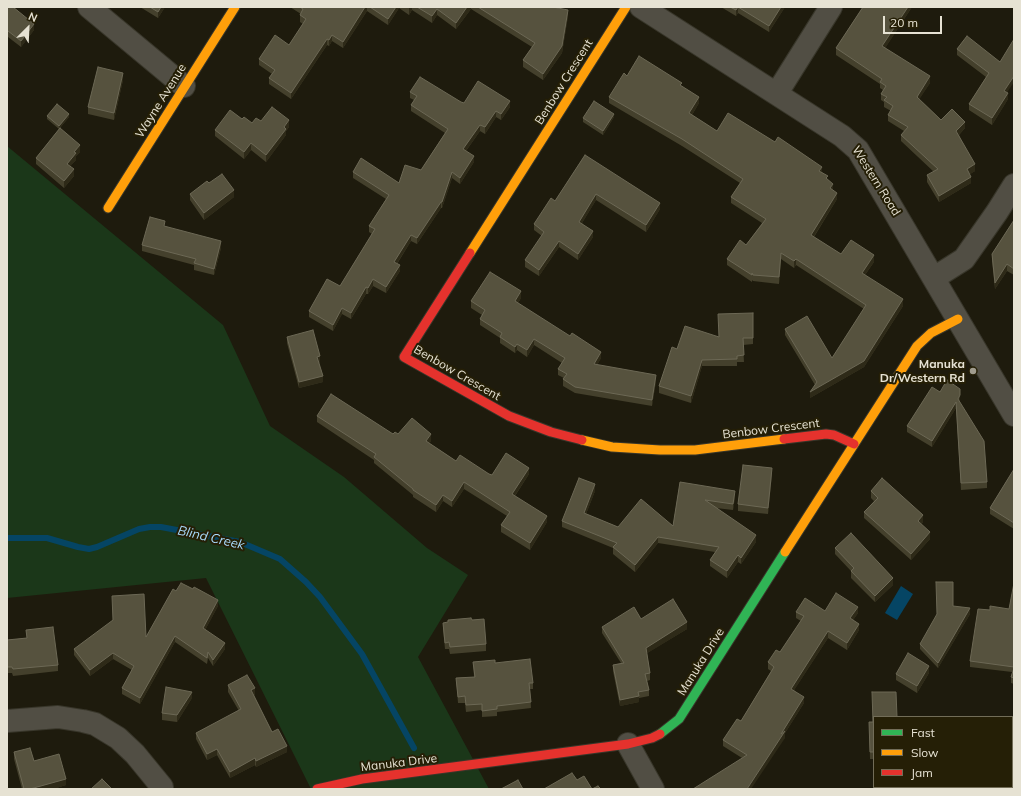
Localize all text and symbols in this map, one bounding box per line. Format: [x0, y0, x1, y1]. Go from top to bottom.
north arrow [8, 8, 48, 48]
scale bar [885, 8, 944, 34]
text: N [26, 9, 40, 25]
text: 20 m [890, 15, 918, 30]
street label: Benbow Crescent [532, 37, 596, 127]
street label: Wayne Avenue [132, 61, 190, 141]
street label: Western Road [849, 143, 903, 219]
street label: Benbow Crescent [411, 342, 503, 404]
place label: Manuka Dr/Western Rd [880, 357, 965, 385]
marker: Manuka Dr/Western Rd [968, 366, 978, 376]
street label: Benbow Crescent [722, 416, 820, 442]
water label: Blind Creek [176, 523, 246, 553]
street label: Manuka Drive [675, 626, 727, 698]
legend [873, 716, 1013, 788]
text: Fast [911, 725, 935, 740]
text: Slow [911, 745, 939, 760]
street label: Manuka Drive [360, 751, 438, 775]
text: Jam [911, 765, 933, 780]

